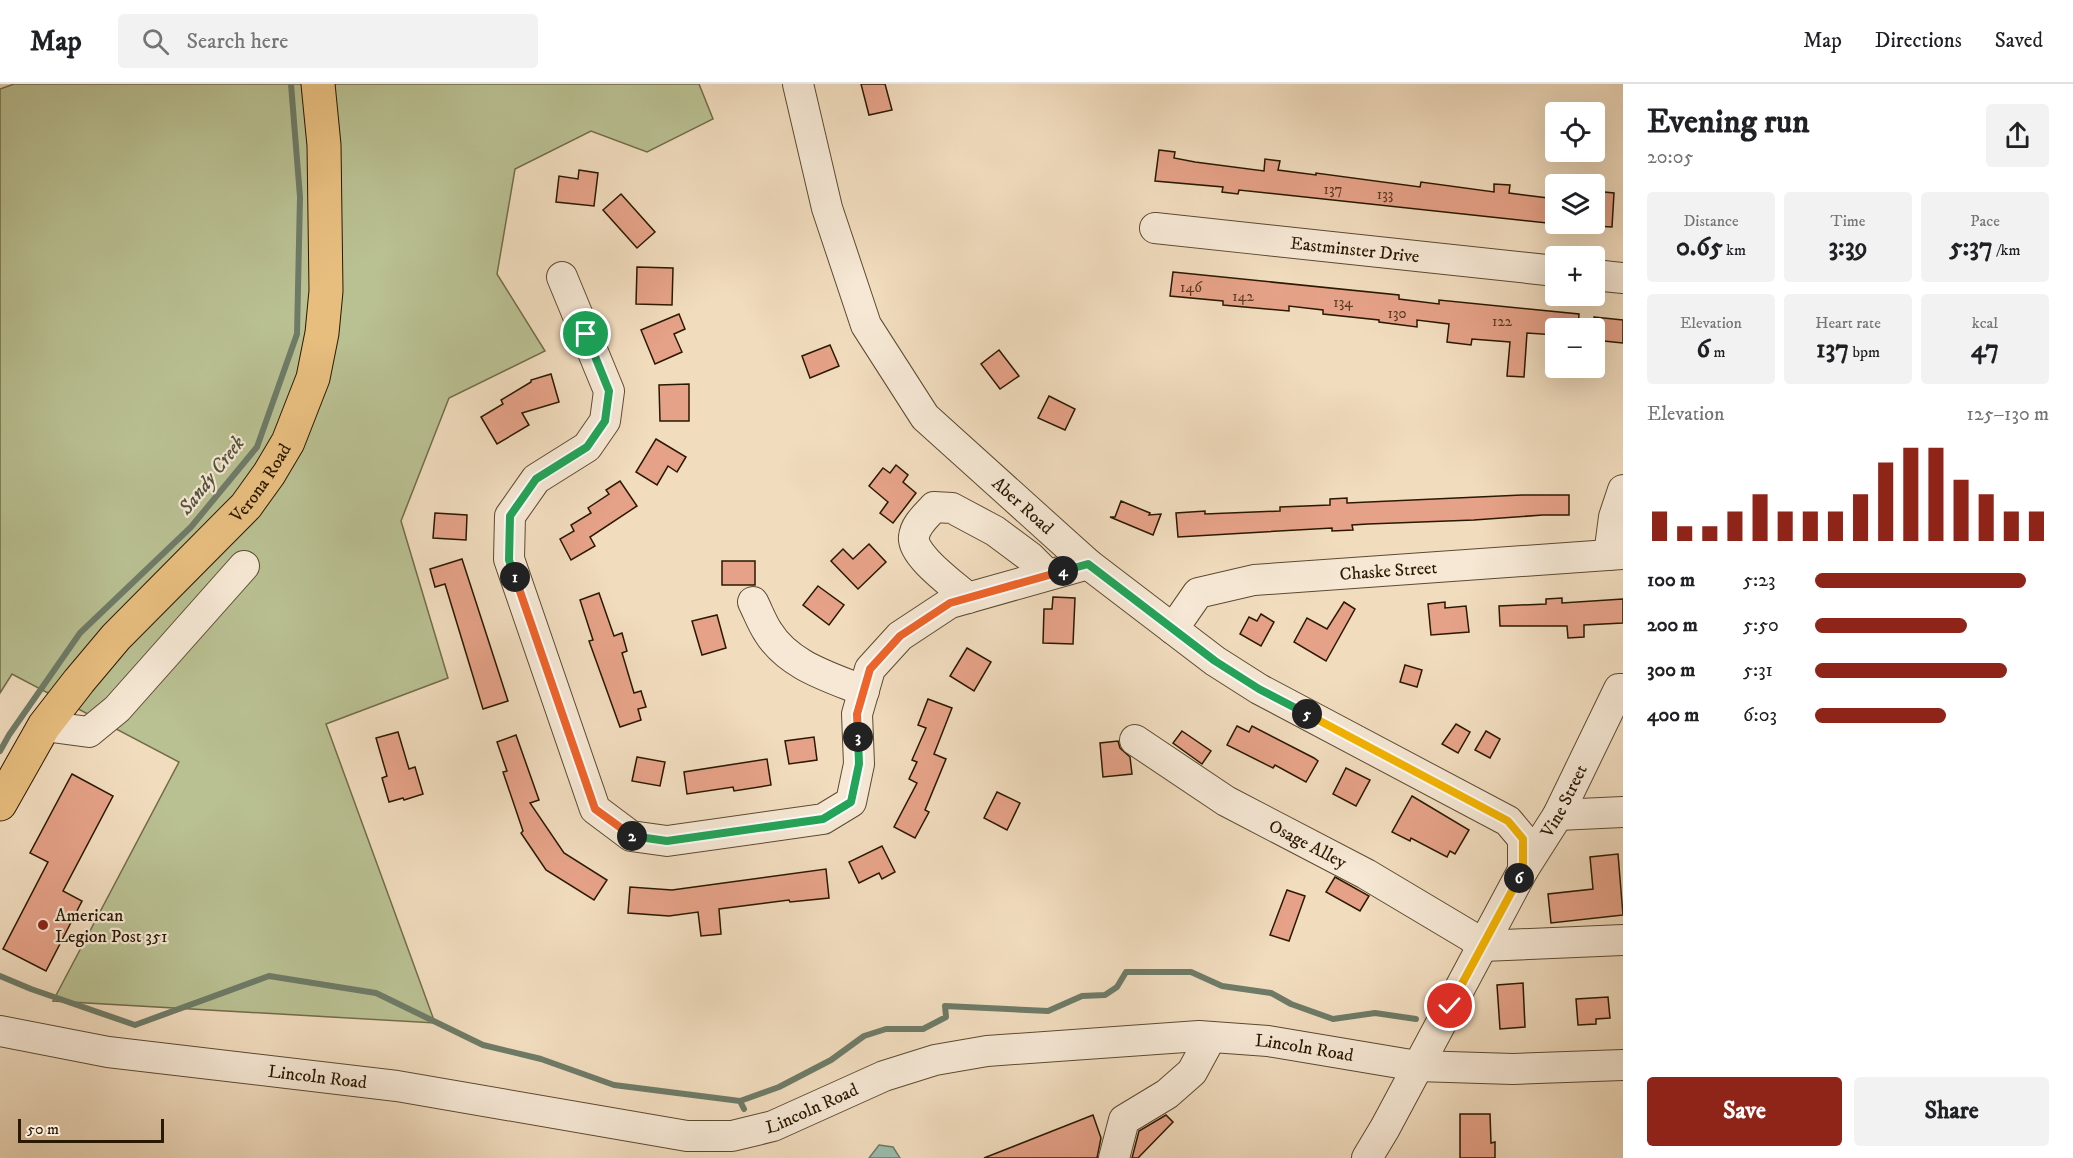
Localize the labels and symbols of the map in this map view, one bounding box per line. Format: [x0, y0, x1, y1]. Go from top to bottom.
house number: 137 [1323, 180, 1343, 199]
house number: 133 [1377, 185, 1393, 204]
street label: Eastminster Drive [1289, 233, 1420, 268]
house number: 146 [1180, 278, 1203, 297]
house number: 142 [1232, 287, 1254, 306]
house number: 134 [1333, 293, 1353, 312]
house number: 130 [1387, 304, 1407, 323]
pin [560, 308, 611, 359]
house number: 122 [1492, 312, 1513, 331]
water label: Sandy Creek [173, 431, 251, 521]
street label: Verona Road [225, 440, 297, 528]
street label: Aber Road [987, 473, 1058, 540]
pin: 4 [1048, 556, 1078, 586]
street label: Chaske Street [1339, 557, 1438, 586]
pin: 1 [500, 562, 530, 592]
pin: 5 [1292, 699, 1322, 729]
pin: 3 [843, 722, 873, 752]
street label: Vine Street [1536, 761, 1593, 843]
street label: Osage Alley [1265, 815, 1351, 874]
pin: 2 [617, 821, 647, 851]
pin: 6 [1504, 863, 1534, 893]
place label: American Legion Post 351 [55, 905, 168, 948]
marker: American Legion Post 351 [36, 918, 50, 932]
pin [1424, 980, 1475, 1031]
street label: Lincoln Road [1254, 1030, 1355, 1067]
street label: Lincoln Road [267, 1061, 368, 1094]
street label: Lincoln Road [764, 1079, 862, 1139]
scale bar [18, 1116, 164, 1144]

